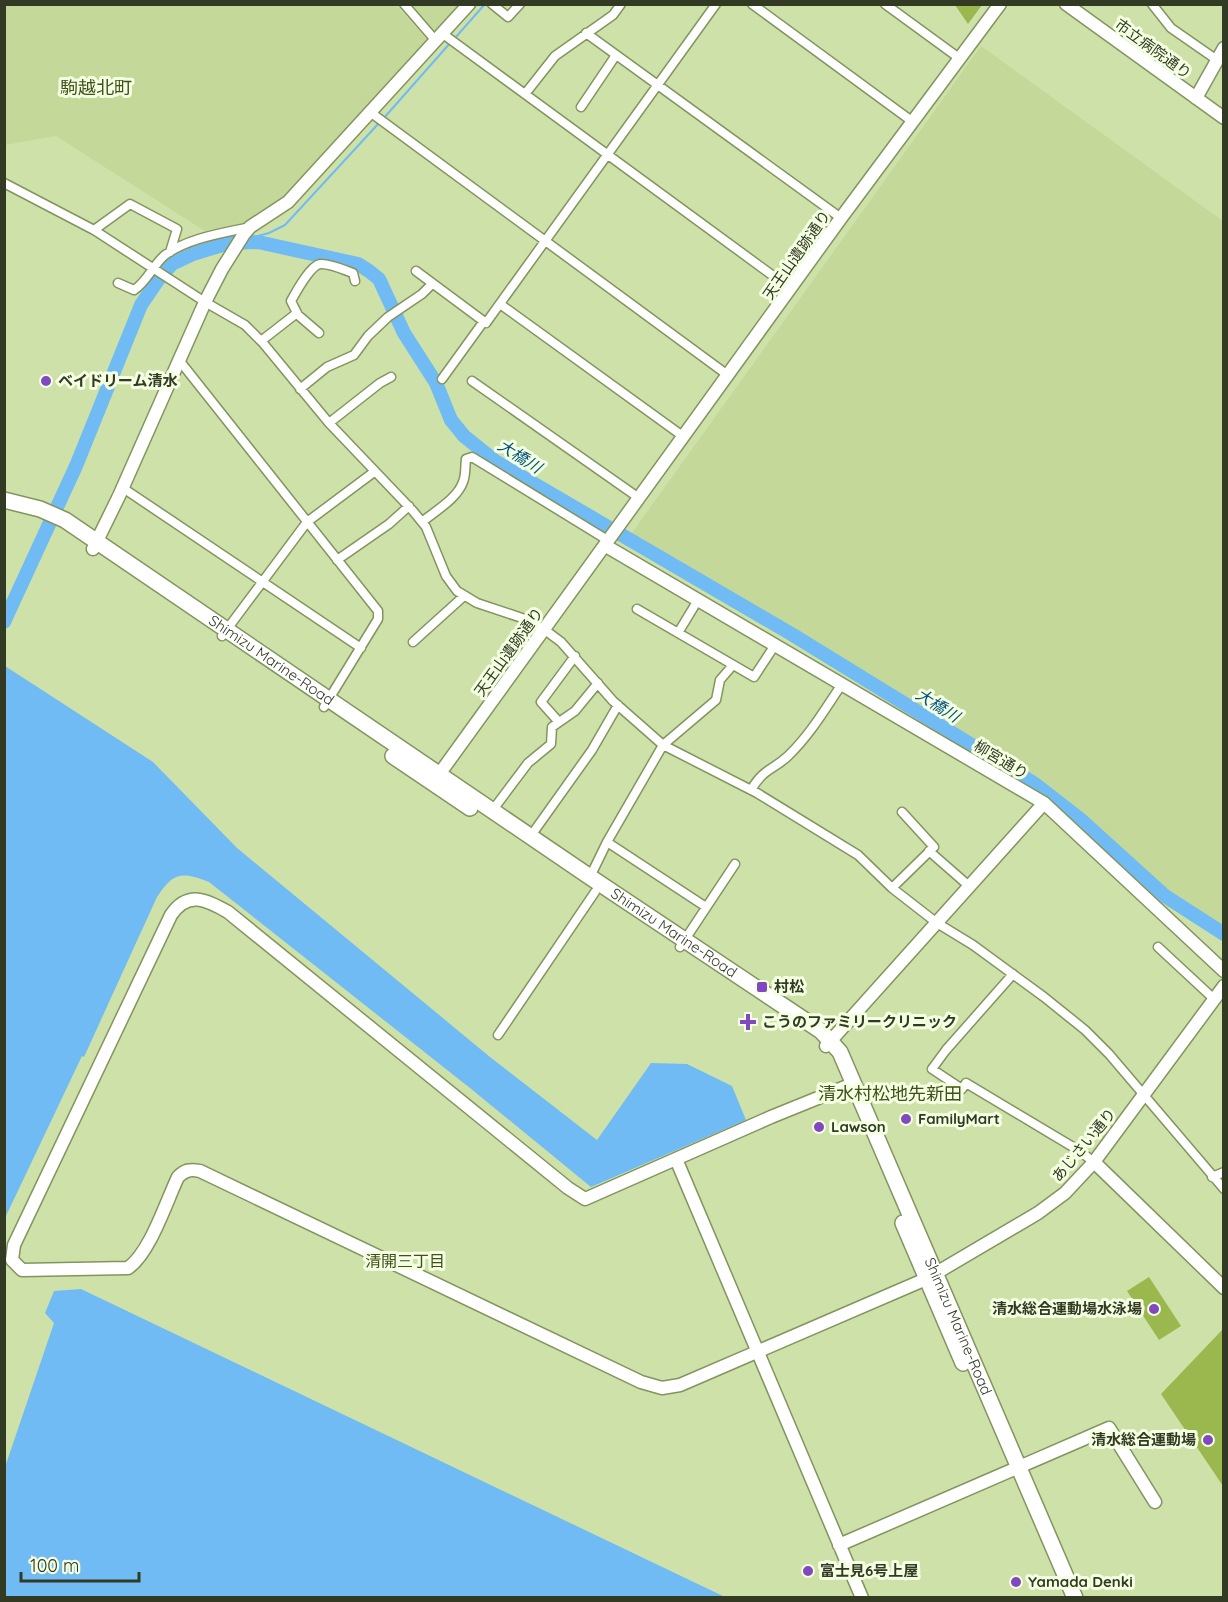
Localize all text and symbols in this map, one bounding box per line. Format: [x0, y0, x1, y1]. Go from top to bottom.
street label: 市立病院通り [1111, 14, 1195, 83]
district label: 駒越北町 [60, 76, 132, 99]
street label: 天王山遺跡通り [759, 206, 834, 303]
place label: ベイドリーム清水 [58, 371, 178, 390]
marker: ベイドリーム清水 [39, 374, 53, 388]
water label: 大橋川 [494, 435, 547, 478]
street label: 天王山遺跡通り [470, 604, 547, 700]
street label: Shimizu Marine-Road [205, 611, 338, 709]
water label: 大橋川 [912, 684, 965, 727]
street label: 柳宮通り [971, 736, 1032, 783]
street label: Shimizu Marine-Road [607, 884, 741, 981]
place label: 村松 [774, 977, 804, 996]
marker: 村松 [755, 980, 769, 994]
place label: こうのファミリークリニック [762, 1012, 957, 1031]
marker: こうのファミリークリニック [739, 1013, 757, 1031]
district label: 清水村松地先新田 [818, 1082, 962, 1105]
street label: あじさい通り [1047, 1104, 1120, 1185]
place label: FamilyMart [918, 1109, 1000, 1128]
marker: FamilyMart [899, 1112, 913, 1126]
place label: Lawson [831, 1117, 886, 1136]
marker: Lawson [812, 1120, 826, 1134]
district label: 清開三丁目 [365, 1251, 445, 1271]
street label: Shimizu Marine-Road [921, 1255, 996, 1398]
place label: 清水総合運動場水泳場 [992, 1299, 1142, 1318]
marker: 清水総合運動場水泳場 [1147, 1302, 1161, 1316]
place label: 清水総合運動場 [1091, 1430, 1196, 1449]
marker: 清水総合運動場 [1201, 1433, 1215, 1447]
scale bar [21, 1545, 140, 1583]
text: 100 m [30, 1554, 79, 1577]
place label: 富士見6号上屋 [820, 1561, 918, 1580]
marker: 富士見6号上屋 [801, 1564, 815, 1578]
place label: Yamada Denki [1028, 1572, 1133, 1591]
marker: Yamada Denki [1009, 1575, 1023, 1589]

